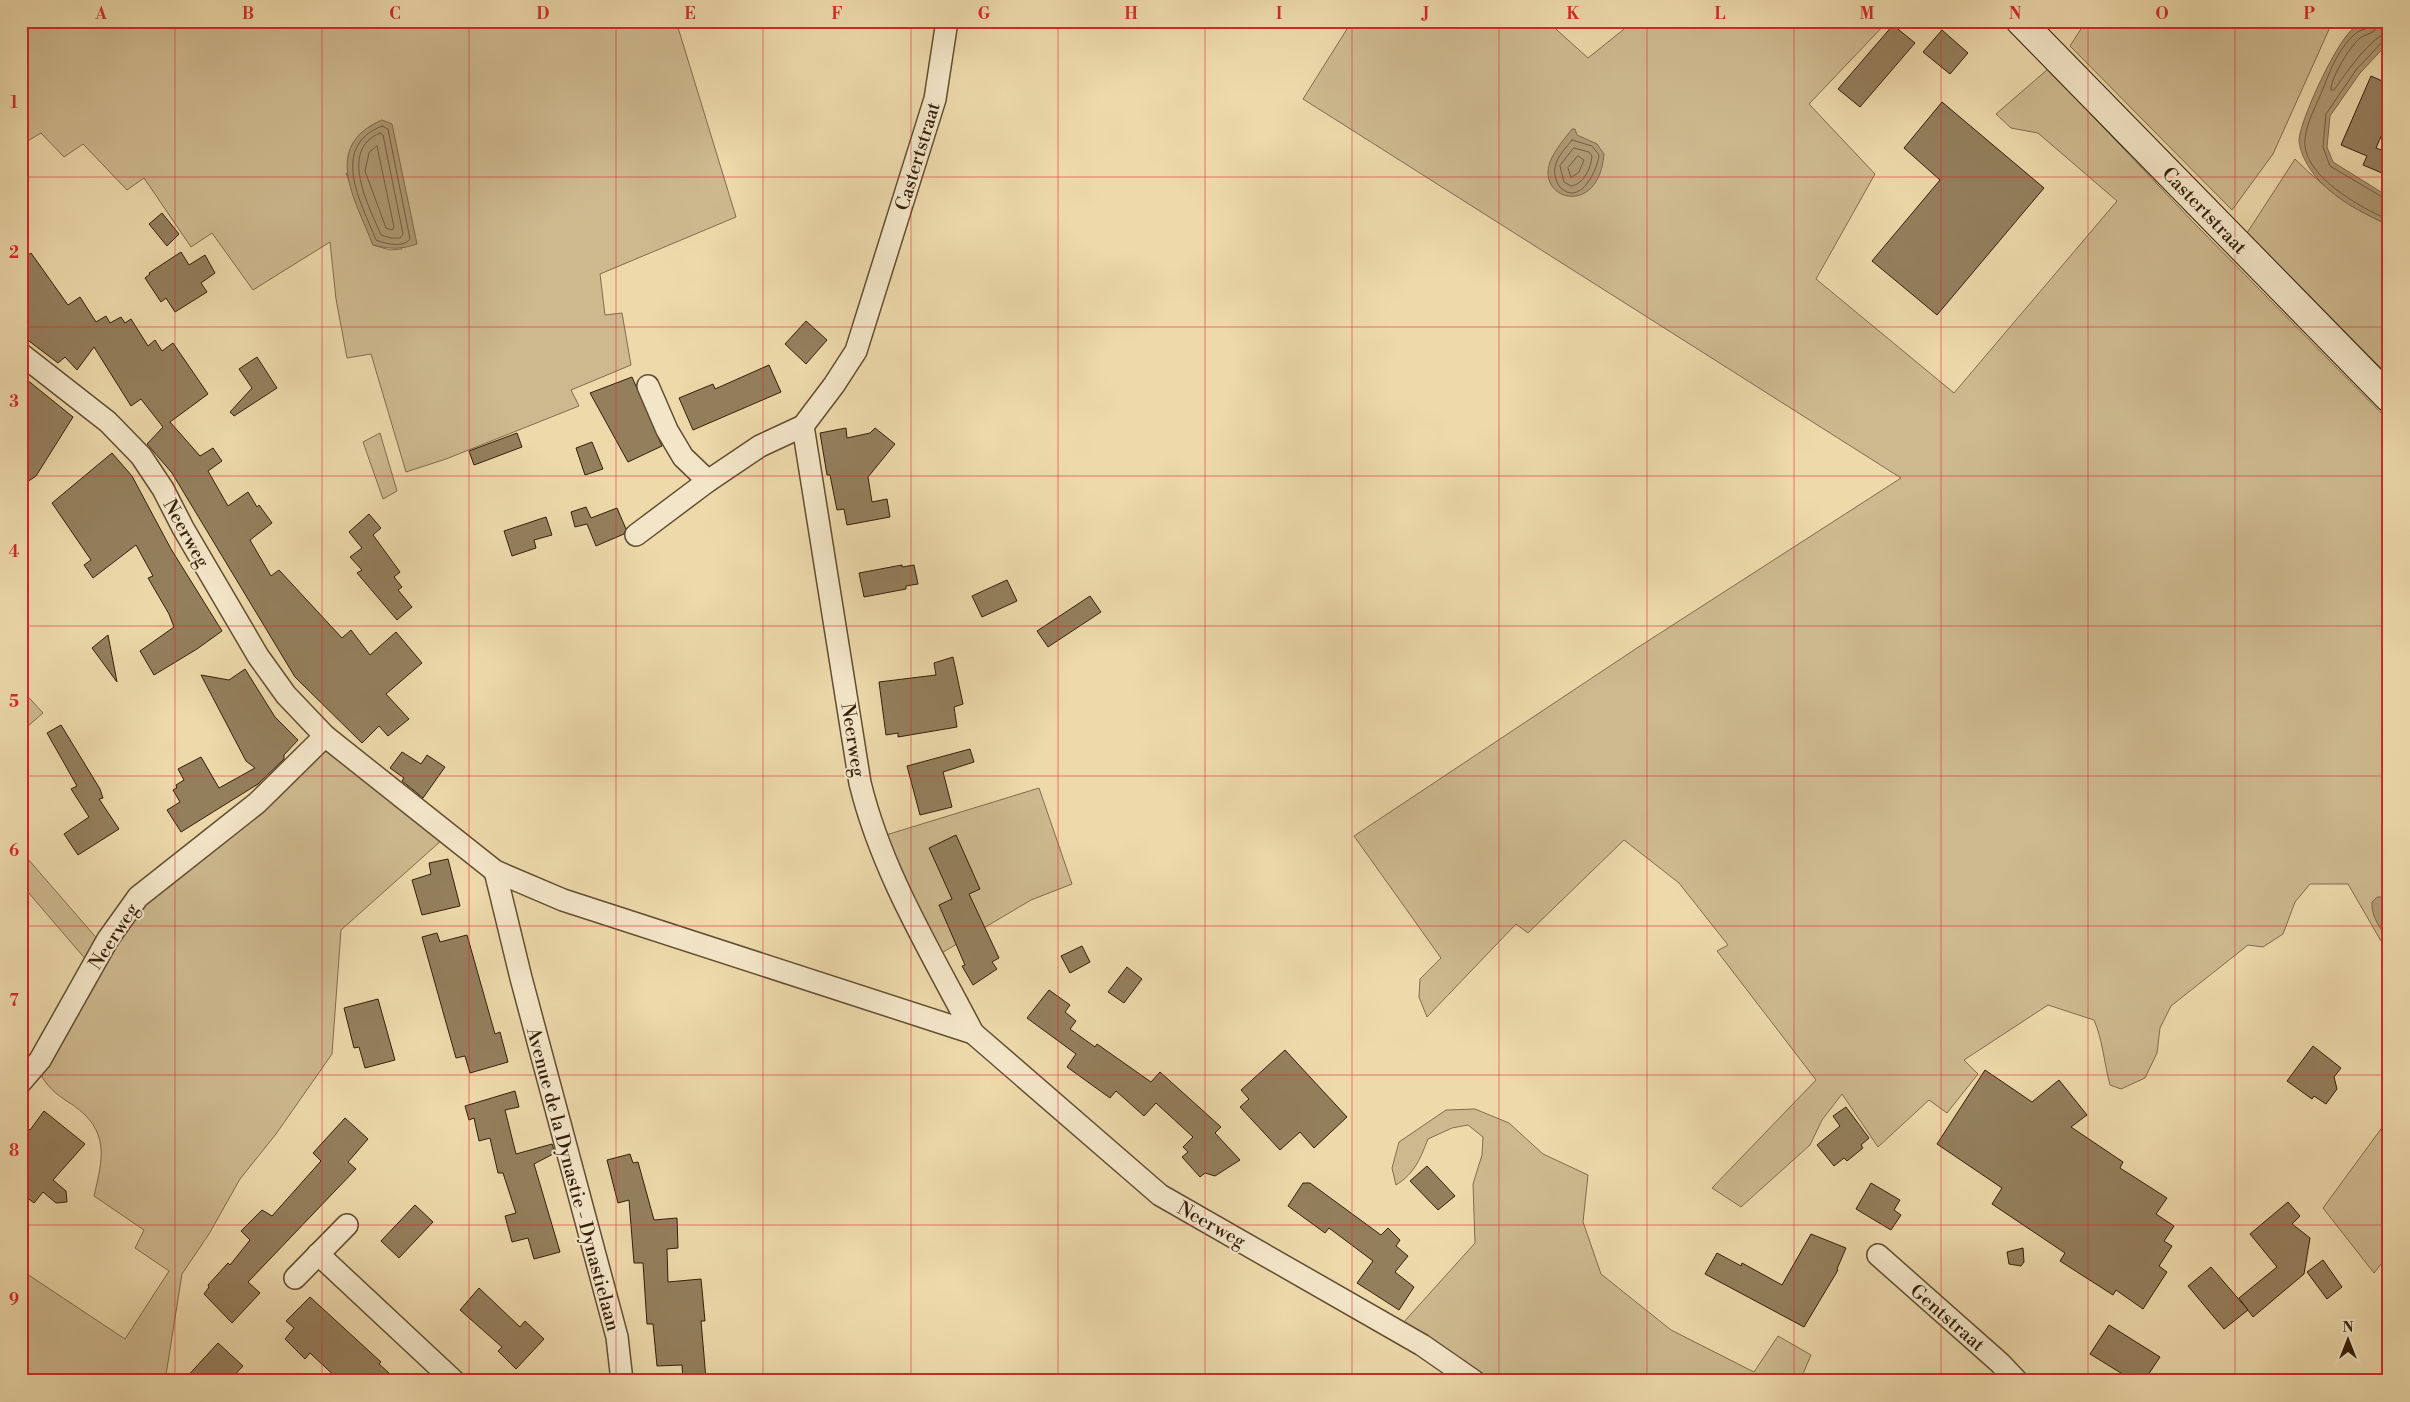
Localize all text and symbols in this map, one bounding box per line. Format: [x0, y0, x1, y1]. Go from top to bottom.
text: A [94, 4, 107, 24]
text: B [242, 4, 254, 24]
text: C [389, 4, 401, 24]
text: D [537, 4, 550, 24]
text: E [684, 4, 696, 24]
text: F [831, 4, 843, 24]
text: G [978, 4, 991, 24]
text: H [1124, 4, 1138, 24]
text: I [1276, 4, 1282, 24]
text: J [1421, 4, 1429, 24]
text: K [1567, 4, 1581, 24]
text: L [1715, 4, 1726, 24]
text: M [1860, 4, 1875, 24]
text: N [2009, 4, 2022, 24]
text: O [2155, 4, 2169, 24]
text: P [2303, 4, 2315, 24]
text: 1 [10, 93, 18, 113]
street label: Castertstraat [890, 99, 946, 213]
street label: Castertstraat [2157, 162, 2252, 260]
text: 2 [9, 243, 19, 263]
text: 3 [9, 392, 19, 412]
street label: Neerweg [158, 495, 215, 572]
text: 4 [9, 542, 20, 562]
text: 5 [9, 692, 19, 712]
street label: Neerweg [835, 702, 871, 779]
text: 6 [9, 841, 19, 861]
street label: Neerweg [83, 899, 144, 974]
text: 7 [9, 991, 19, 1011]
street label: Avenue de la Dynastie - Dynastielaan [521, 1024, 625, 1334]
text: 8 [9, 1141, 19, 1161]
street label: Neerweg [1173, 1196, 1250, 1253]
street label: Gentstraat [1905, 1279, 1990, 1357]
text: 9 [9, 1290, 19, 1310]
north arrow [2322, 1314, 2372, 1364]
text: N [2342, 1319, 2354, 1337]

